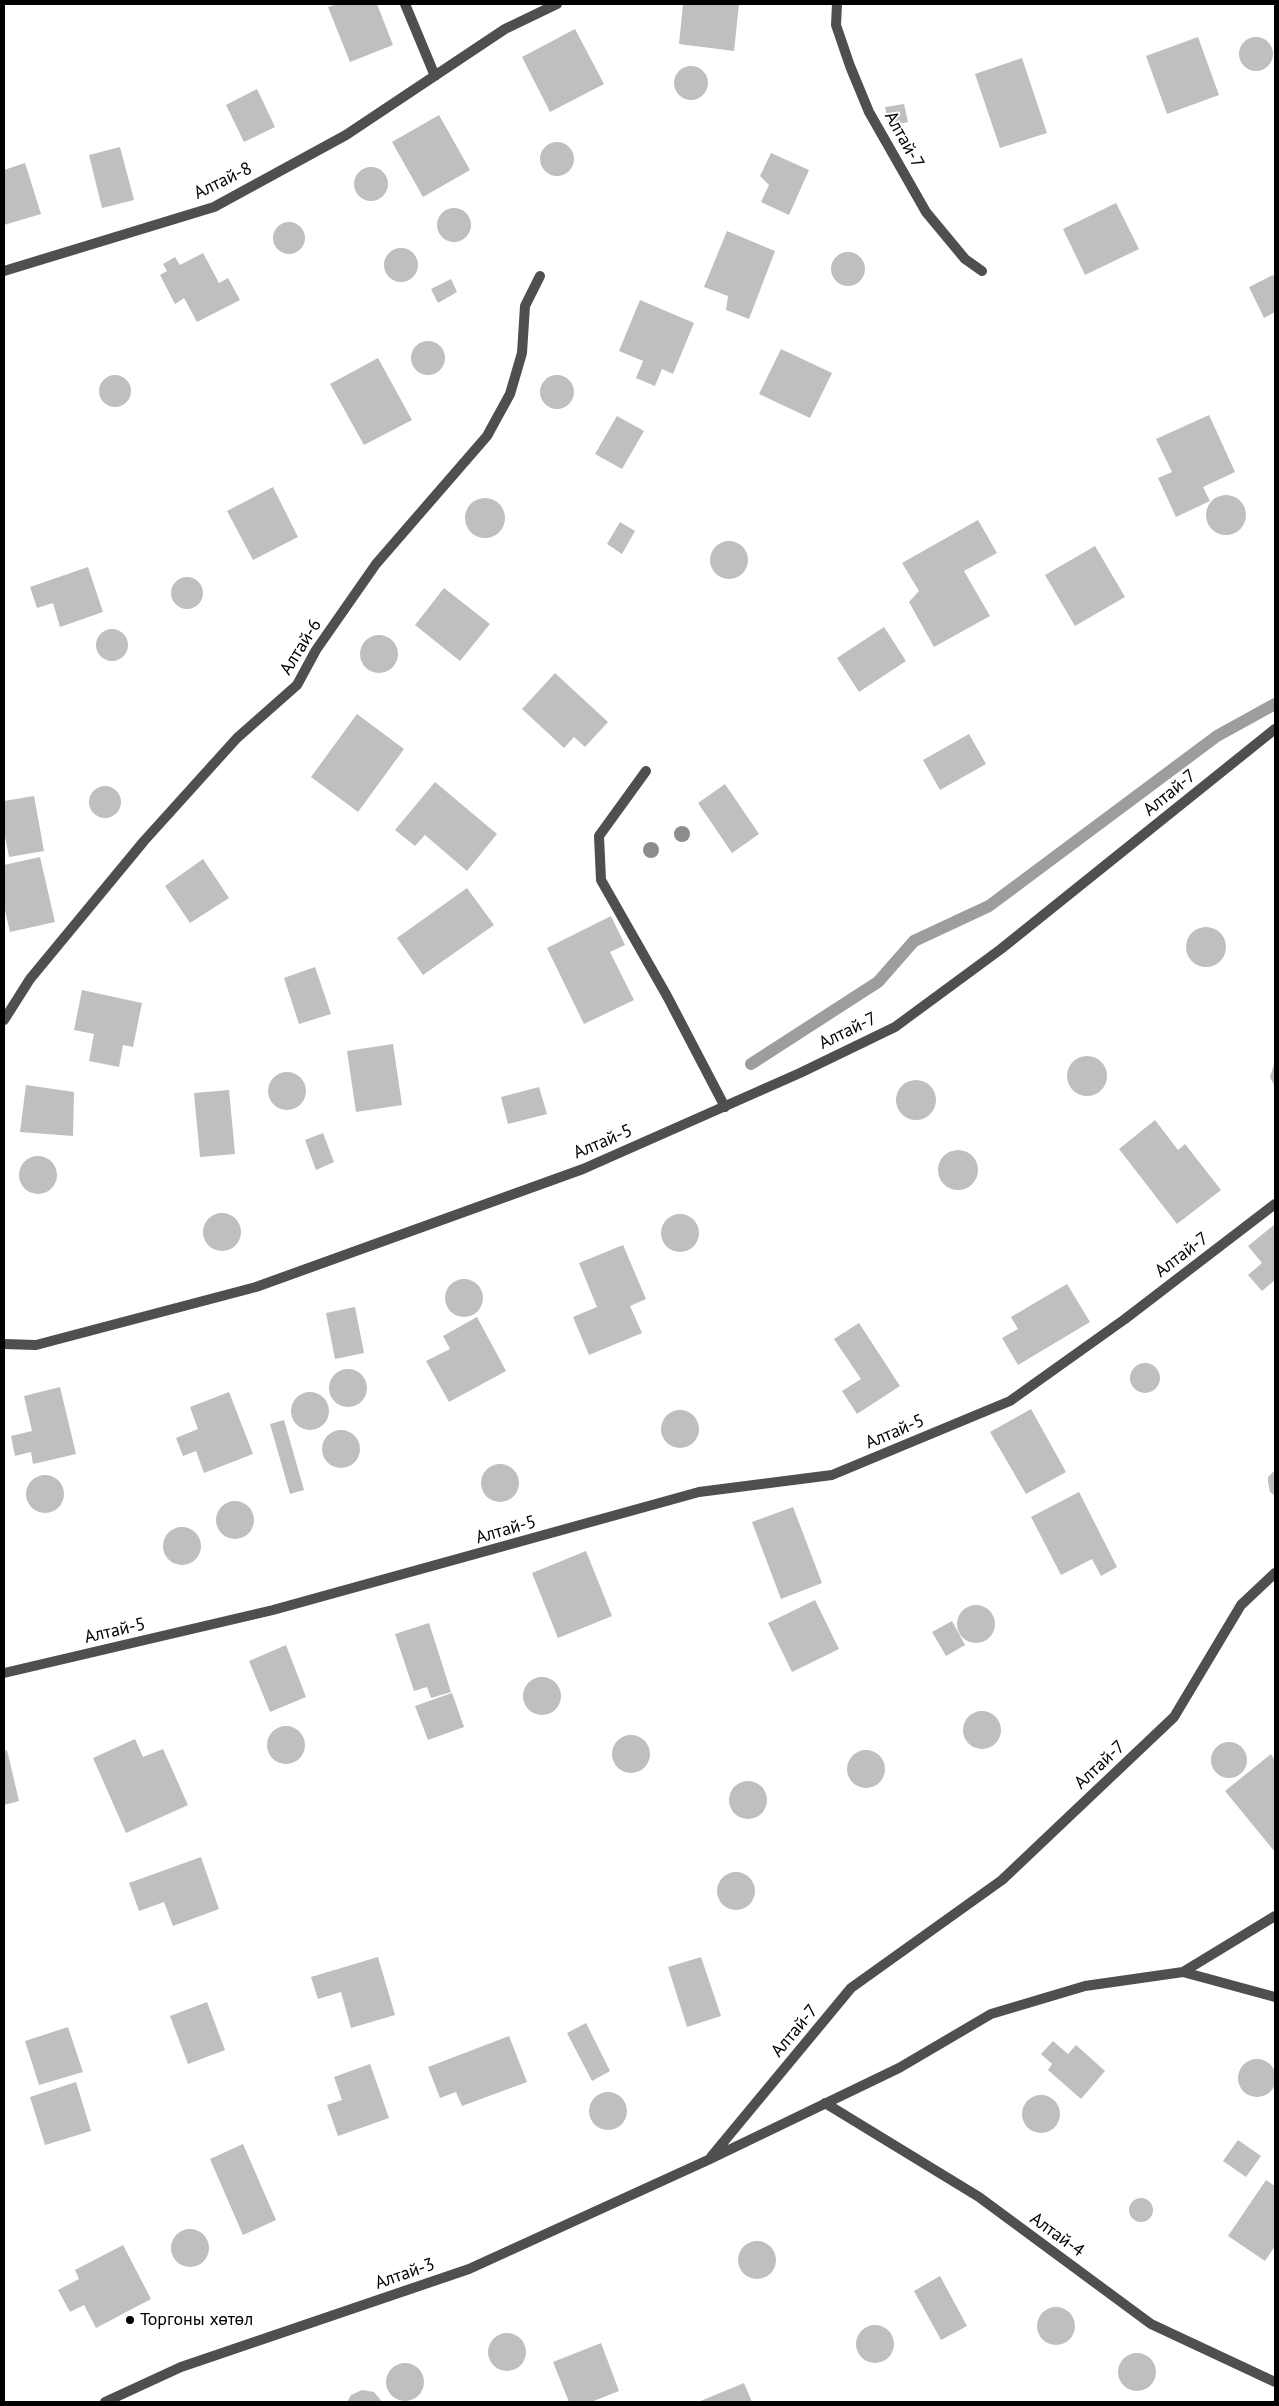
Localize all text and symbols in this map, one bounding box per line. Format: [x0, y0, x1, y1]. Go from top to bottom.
street label: Алтай-7 [880, 108, 928, 172]
street label: Алтай-8 [191, 158, 255, 204]
street label: Алтай-6 [275, 615, 327, 679]
street label: Алтай-7 [1139, 765, 1201, 821]
street label: Алтай-7 [816, 1008, 880, 1054]
street label: Алтай-5 [570, 1120, 636, 1164]
street label: Алтай-7 [1151, 1228, 1213, 1282]
street label: Алтай-5 [862, 1410, 928, 1454]
street label: Алтай-5 [473, 1511, 539, 1549]
street label: Алтай-5 [83, 1614, 147, 1648]
street label: Алтай-7 [1070, 1736, 1130, 1794]
street label: Алтай-7 [767, 2000, 823, 2062]
street label: Алтай-4 [1026, 2208, 1088, 2262]
street label: Алтай-3 [372, 2254, 438, 2294]
place label: Торгоны хөтөл [140, 2309, 253, 2331]
marker: Торгоны хөтөл [124, 2314, 136, 2326]

